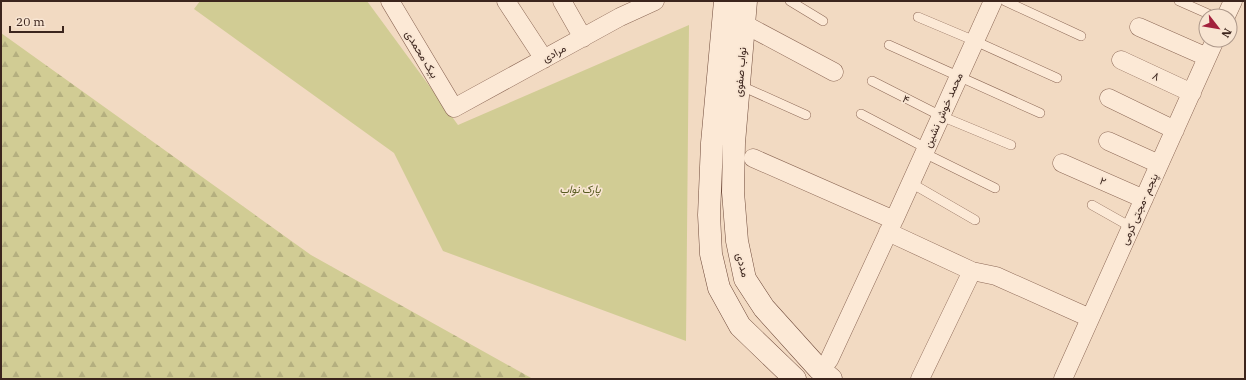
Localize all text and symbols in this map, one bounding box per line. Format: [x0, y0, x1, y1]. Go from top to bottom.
scale bar [10, 8, 63, 34]
north arrow [1198, 8, 1238, 48]
text: 20 m [16, 14, 45, 29]
text: N [1218, 26, 1235, 41]
street label: بیک محمدی [402, 27, 442, 81]
street label: مرادی [540, 41, 568, 65]
street label: نواب صفوی [731, 46, 749, 98]
street label: ۸ [1150, 68, 1162, 84]
street label: محمد خوش نشین [920, 70, 966, 150]
street label: ۴ [900, 91, 912, 107]
street label: پنجم -مجتی کرمی [1117, 171, 1162, 247]
street label: ۲ [1098, 173, 1109, 189]
park label: پارک نواب [559, 182, 601, 197]
street label: مددی [733, 251, 753, 279]

